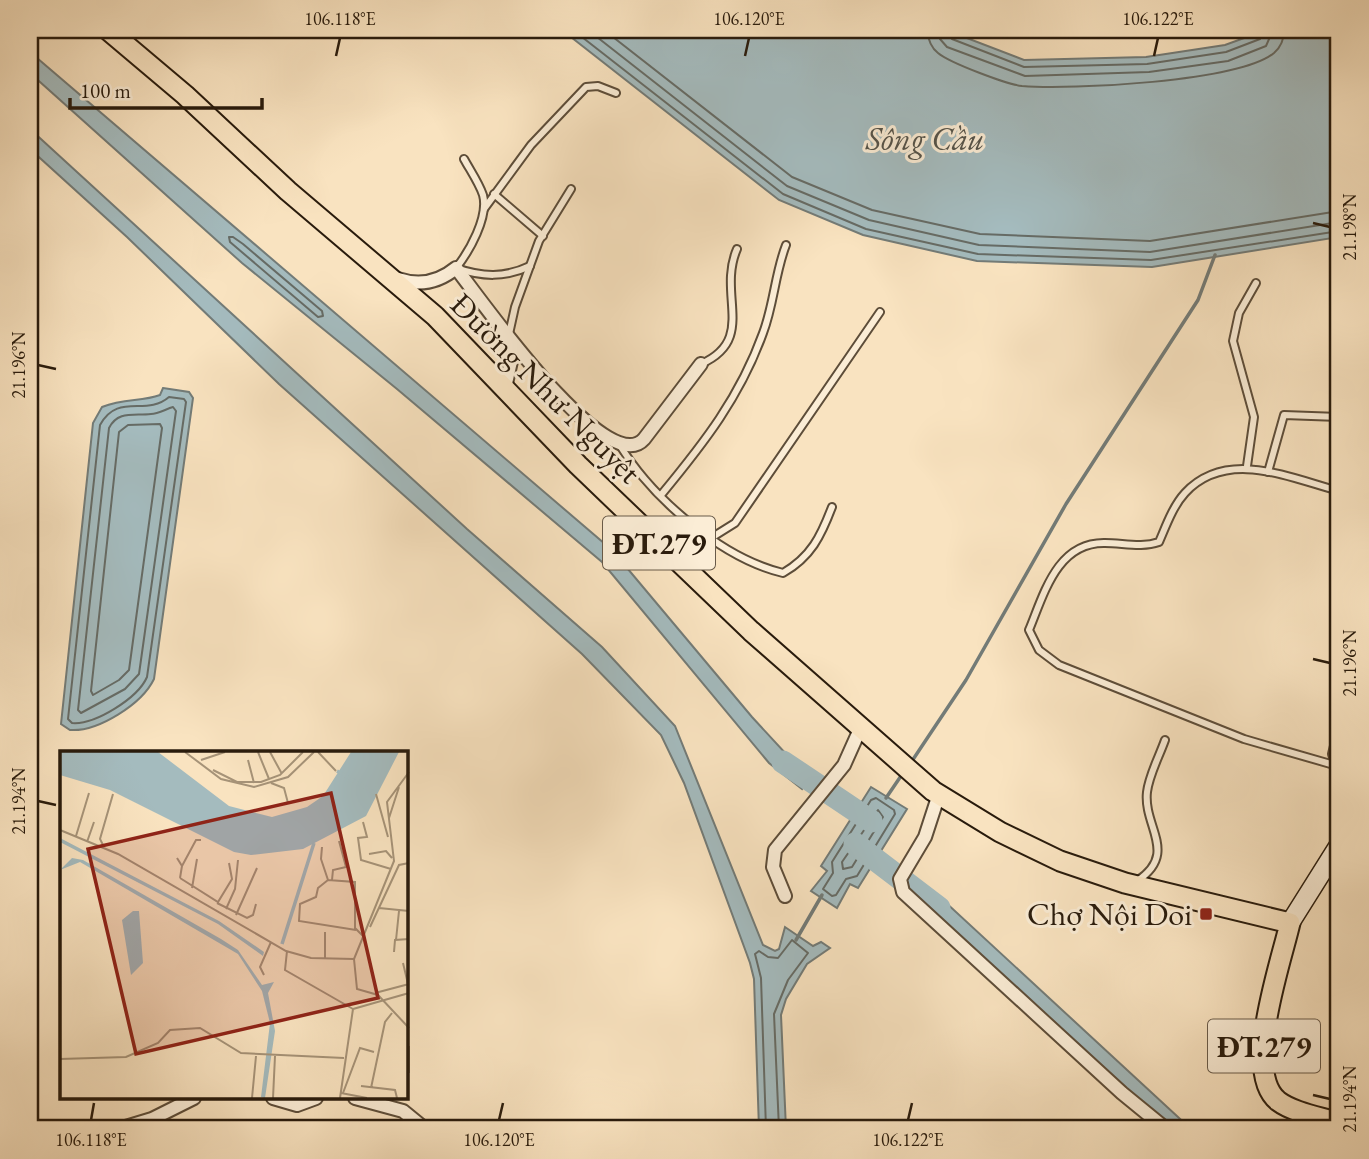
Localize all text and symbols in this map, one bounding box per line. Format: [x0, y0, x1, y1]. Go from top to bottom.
text: 106.118°E [304, 7, 376, 30]
text: 106.120°E [713, 7, 785, 30]
text: 106.122°E [1122, 7, 1194, 30]
scale bar [70, 66, 262, 110]
text: 100 m [80, 77, 131, 104]
water label: Sông Cầu [865, 117, 984, 160]
text: 21.198°N [1338, 193, 1361, 260]
street label: Đường Như Nguyệt [442, 284, 650, 492]
text: 21.196°N [7, 331, 30, 398]
road number: ĐT.279 [603, 516, 715, 570]
text: 21.196°N [1338, 629, 1361, 696]
inset map [60, 751, 408, 1100]
text: 21.194°N [7, 767, 30, 834]
place label: Chợ Nội Doi [1027, 893, 1192, 935]
marker: Chợ Nội Doi [1198, 906, 1214, 922]
road number: ĐT.279 [1208, 1020, 1320, 1072]
text: 21.194°N [1338, 1065, 1361, 1132]
text: 106.118°E [55, 1128, 127, 1151]
text: 106.120°E [463, 1128, 535, 1151]
text: 106.122°E [872, 1128, 944, 1151]

